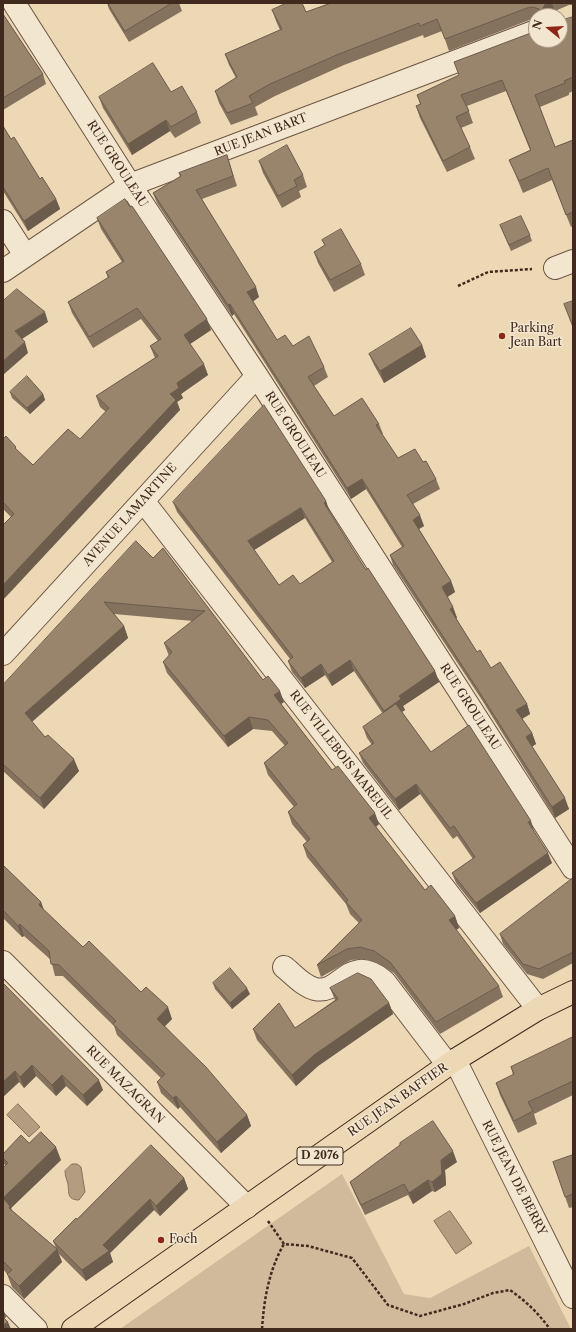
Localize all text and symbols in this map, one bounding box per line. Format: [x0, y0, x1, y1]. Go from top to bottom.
north arrow [528, 8, 568, 48]
text: N [529, 18, 546, 31]
street label: RUE JEAN BART [212, 111, 310, 159]
street label: RUE GROULEAU [84, 118, 150, 210]
place label: Parking Jean Bart [510, 322, 562, 350]
marker: Parking Jean Bart [497, 331, 507, 341]
street label: RUE GROULEAU [262, 389, 328, 481]
street label: AVENUE LAMARTINE [80, 461, 180, 569]
street label: RUE GROULEAU [437, 661, 503, 753]
street label: RUE VILLEBOIS MAREUIL [286, 688, 396, 822]
street label: RUE MAZAGRAN [83, 1043, 167, 1127]
street label: RUE JEAN BAFFIER [345, 1060, 451, 1140]
street label: RUE JEAN DE BERRY [479, 1118, 549, 1238]
road number: D 2076 [297, 1147, 343, 1165]
place label: Foch [169, 1233, 197, 1247]
marker: Foch [156, 1235, 166, 1245]

